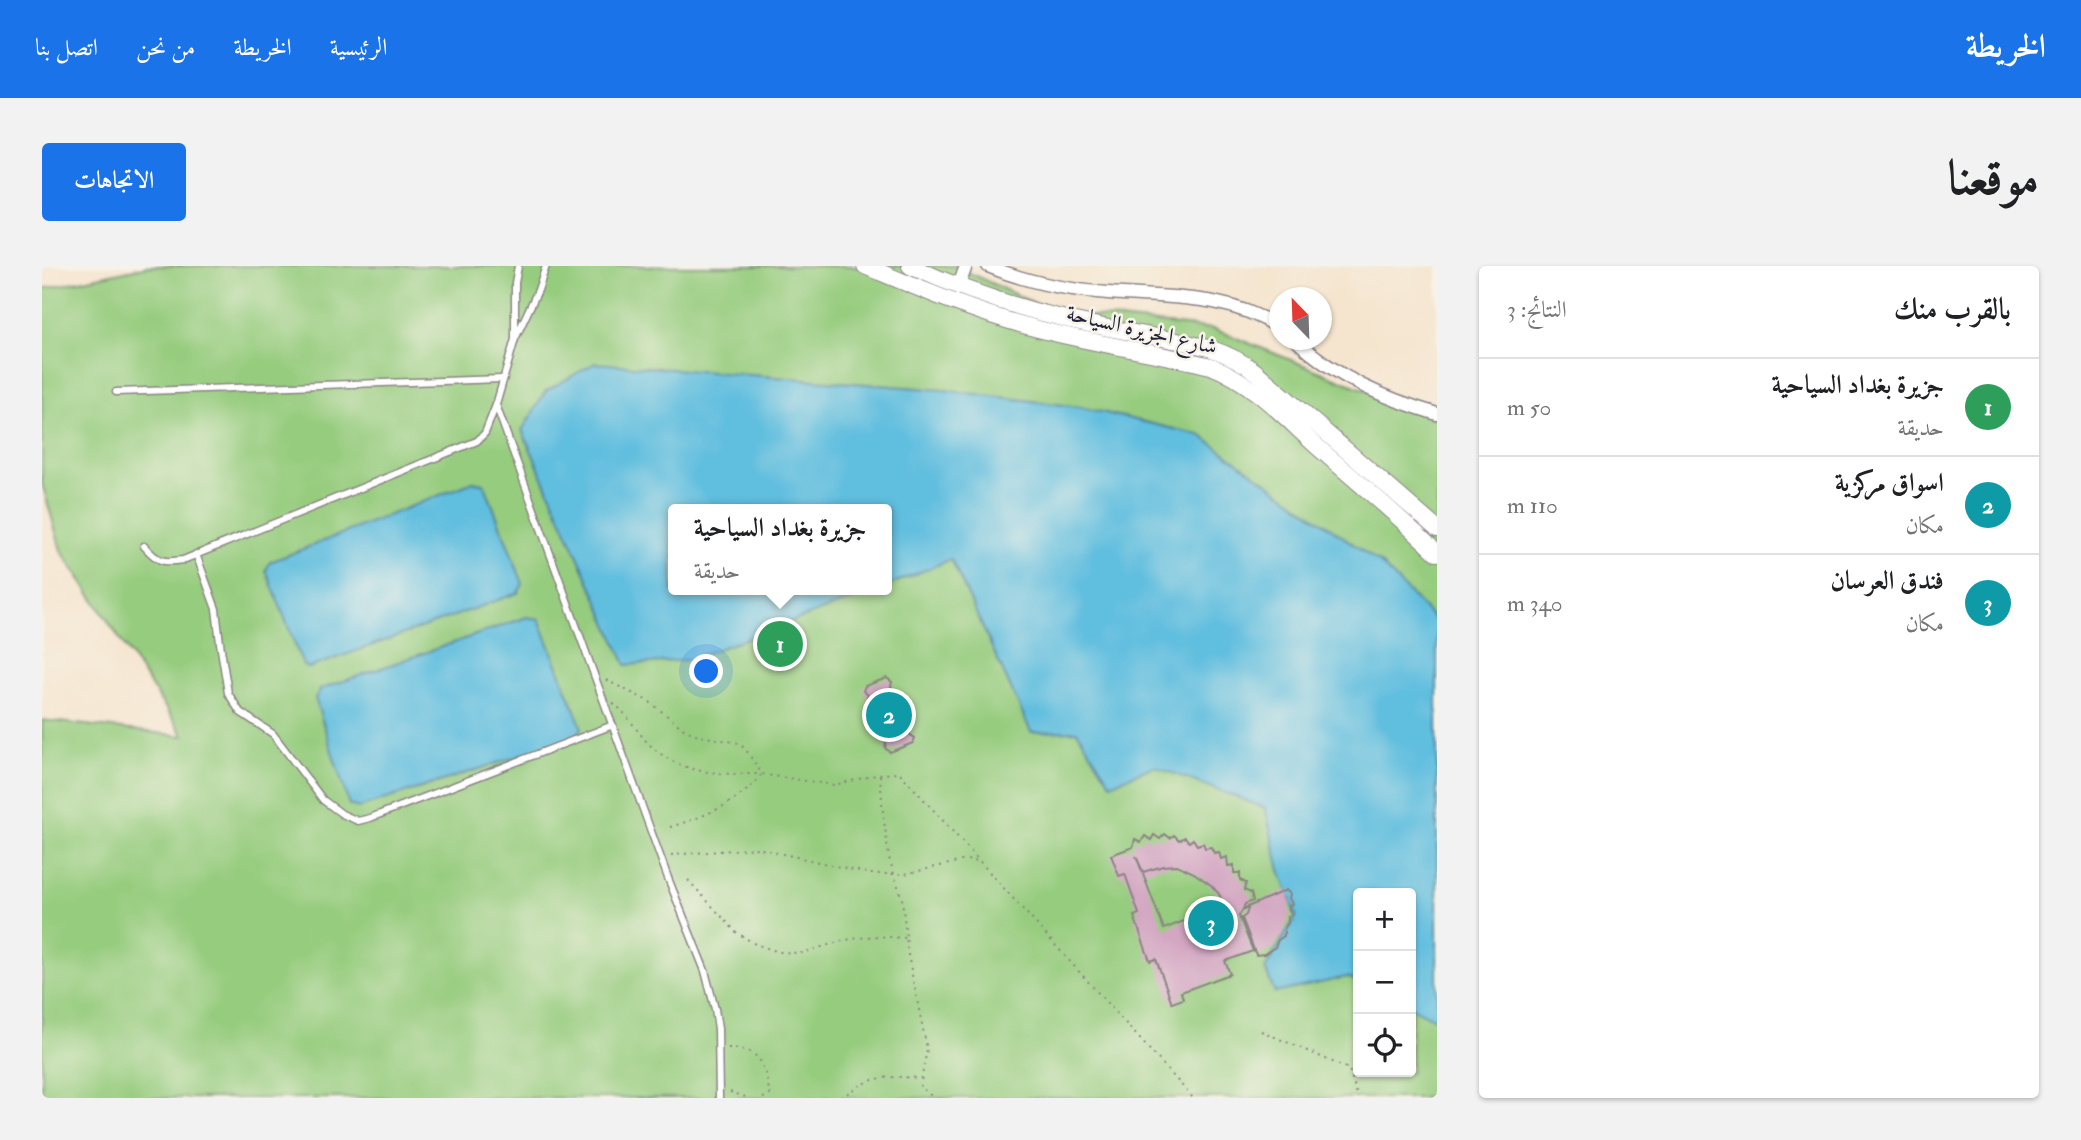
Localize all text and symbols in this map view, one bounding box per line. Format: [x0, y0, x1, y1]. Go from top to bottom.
text: الخريطة [1966, 26, 2046, 67]
text: اتصل بنا [35, 32, 98, 63]
text: من نحن [136, 32, 195, 63]
text: الخريطة [233, 32, 292, 63]
text: الرئيسية [330, 32, 387, 63]
button: الاتجاهات [42, 143, 186, 221]
text: موقعنا [1947, 148, 2039, 209]
north arrow [1269, 287, 1332, 350]
text: بالقرب منك [1894, 291, 2011, 328]
text: النتائج: 3 [1507, 295, 1567, 324]
street label: شارع الجزيرة السياحة [1063, 298, 1220, 366]
text: جزيرة بغداد السياحية [1771, 369, 1944, 401]
text: 50 m [1507, 393, 1551, 422]
text: 1 [1984, 393, 1992, 422]
text: حديقة [1897, 413, 1944, 442]
text: اسواق مركزية [1835, 467, 1944, 499]
text: 110 m [1507, 491, 1558, 520]
text: 2 [1982, 491, 1994, 520]
popup [668, 504, 892, 595]
text: مكان [1905, 511, 1944, 540]
text: جزيرة بغداد السياحية [694, 512, 866, 544]
text: حديقة [694, 556, 740, 585]
text: فندق العرسان [1830, 565, 1944, 597]
text: 340 m [1507, 589, 1563, 618]
text: 3 [1984, 589, 1992, 618]
text: مكان [1905, 609, 1944, 638]
pin: 1 [757, 618, 803, 670]
your location [689, 654, 723, 688]
pin: 2 [866, 689, 912, 741]
map controls [1353, 888, 1416, 1077]
button: + [1353, 888, 1416, 951]
pin: 3 [1188, 897, 1234, 949]
button: − [1353, 951, 1416, 1014]
button: locate [1353, 1014, 1416, 1077]

